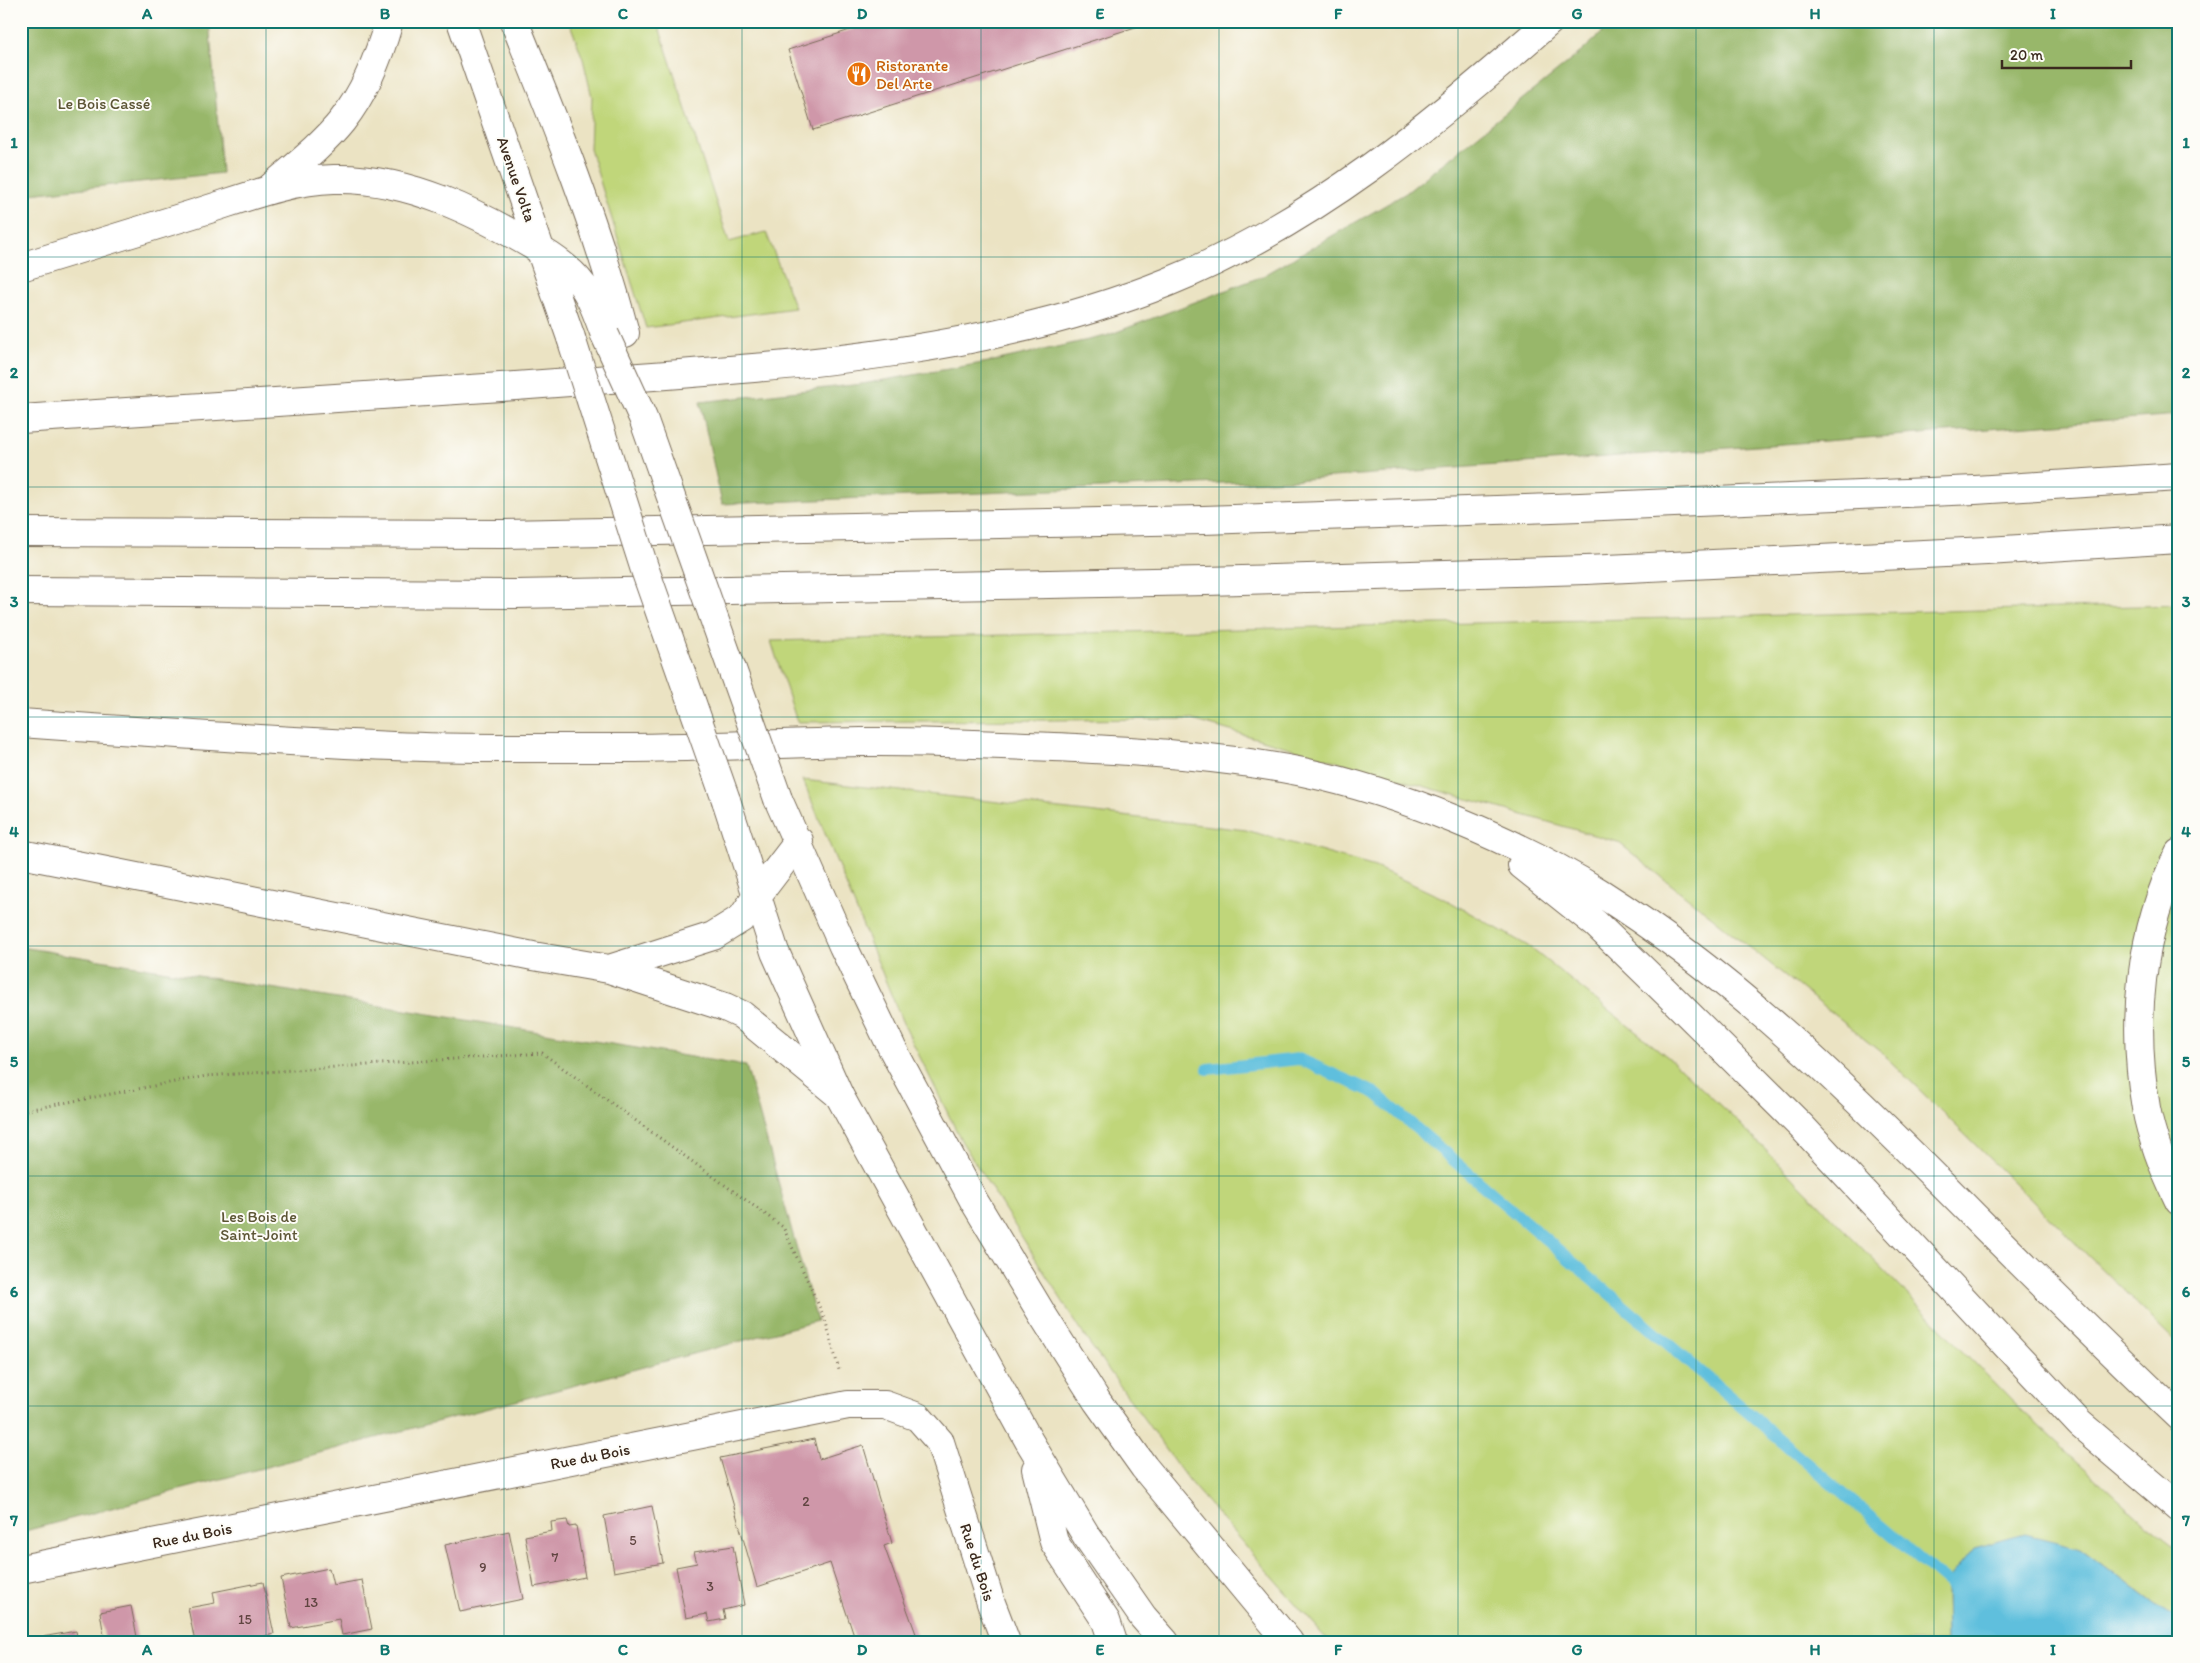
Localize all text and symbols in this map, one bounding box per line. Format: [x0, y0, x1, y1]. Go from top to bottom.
text: A [141, 4, 153, 23]
text: B [380, 4, 391, 23]
text: C [618, 4, 629, 23]
text: D [857, 4, 868, 23]
text: E [1096, 4, 1105, 23]
text: F [1334, 4, 1343, 23]
text: G [1571, 4, 1583, 23]
text: H [1809, 4, 1821, 23]
text: I [2050, 4, 2056, 23]
scale bar [2002, 38, 2131, 70]
text: 20 m [2010, 46, 2044, 64]
place label: Ristorante Del Arte [876, 56, 948, 93]
restaurant icon: Ristorante Del Arte [846, 61, 872, 87]
park label: Le Bois Cassé [58, 94, 150, 113]
text: 1 [10, 133, 18, 152]
text: 1 [2182, 133, 2190, 152]
street label: Avenue Volta [493, 134, 540, 224]
text: 2 [10, 363, 19, 382]
text: 2 [2182, 363, 2191, 382]
text: 3 [10, 592, 19, 611]
text: 3 [2182, 592, 2191, 611]
text: 4 [9, 822, 19, 841]
text: 4 [2181, 822, 2191, 841]
text: 5 [10, 1052, 19, 1071]
text: 5 [2182, 1052, 2191, 1071]
park label: Les Bois de Saint-Joint [220, 1207, 298, 1244]
text: 6 [10, 1282, 19, 1301]
text: 6 [2182, 1282, 2191, 1301]
street label: Rue du Bois [549, 1439, 632, 1474]
house number: 2 [802, 1493, 810, 1510]
text: 7 [9, 1511, 18, 1530]
text: 7 [2181, 1511, 2190, 1530]
street label: Rue du Bois [151, 1518, 234, 1553]
street label: Rue du Bois [956, 1521, 999, 1604]
house number: 5 [629, 1532, 637, 1549]
house number: 7 [552, 1549, 559, 1566]
house number: 9 [479, 1559, 487, 1576]
house number: 3 [706, 1578, 714, 1595]
house number: 13 [304, 1594, 318, 1611]
house number: 15 [238, 1611, 252, 1628]
text: A [141, 1640, 153, 1659]
text: B [380, 1640, 391, 1659]
text: C [618, 1640, 629, 1659]
text: D [857, 1640, 868, 1659]
text: E [1096, 1640, 1105, 1659]
text: F [1334, 1640, 1343, 1659]
text: G [1571, 1640, 1583, 1659]
text: H [1809, 1640, 1821, 1659]
text: I [2050, 1640, 2056, 1659]

